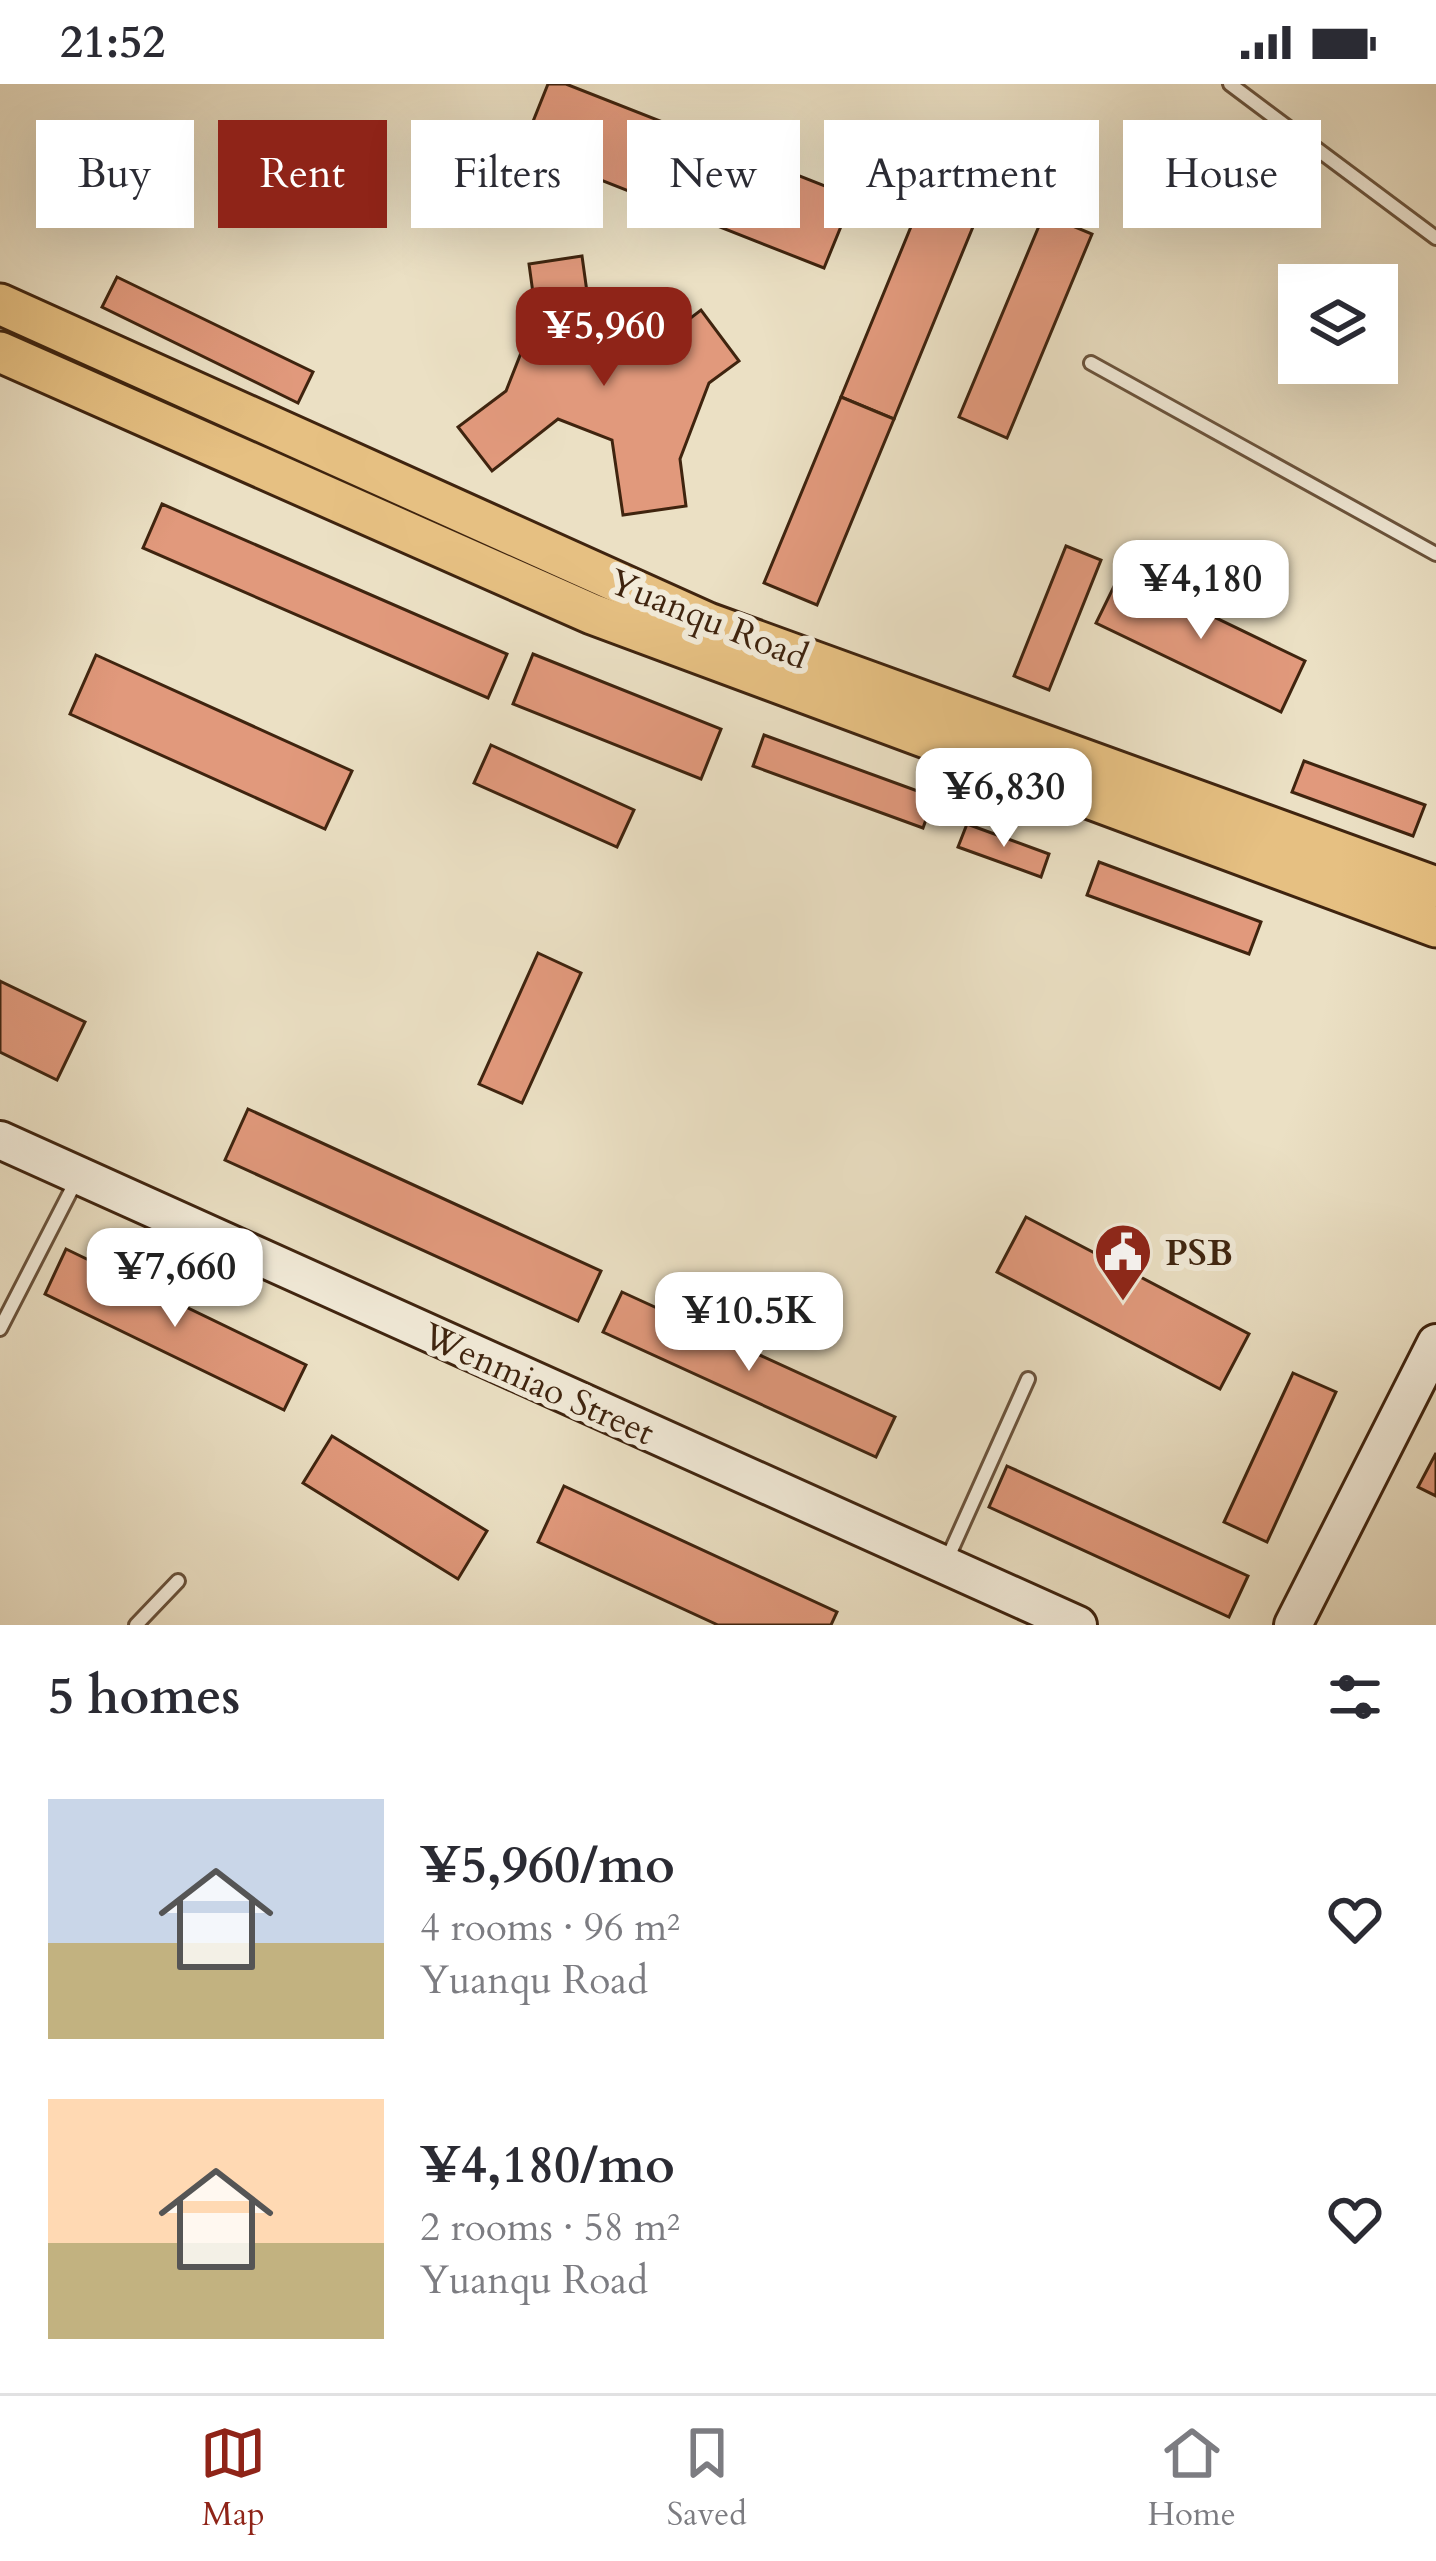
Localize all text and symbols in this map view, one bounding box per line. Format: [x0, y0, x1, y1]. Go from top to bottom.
text: 21:52 [60, 12, 165, 73]
chip: Buy [36, 120, 194, 228]
chip: Rent [218, 120, 387, 228]
chip: Filters [411, 120, 603, 228]
chip: New [627, 120, 800, 228]
chip: Apartment [824, 120, 1099, 228]
chip: House [1123, 120, 1321, 228]
map controls [1278, 264, 1398, 384]
button: layers [1278, 264, 1398, 384]
pin: ¥5,960 [506, 287, 702, 389]
text: ¥5,960 [543, 299, 665, 352]
pin: ¥4,180 [1103, 540, 1299, 642]
text: ¥4,180 [1140, 552, 1262, 605]
street label: Yuanqu Road [602, 557, 815, 682]
pin: ¥6,830 [906, 748, 1102, 850]
text: ¥6,830 [943, 760, 1065, 813]
public building icon: PSB [1092, 1221, 1154, 1303]
pin: ¥7,660 [77, 1228, 273, 1330]
place label: PSB [1165, 1229, 1233, 1278]
text: ¥7,660 [114, 1240, 236, 1293]
pin: ¥10.5K [651, 1272, 847, 1374]
text: ¥10.5K [682, 1284, 816, 1337]
street label: Wenmiao Street [414, 1311, 662, 1457]
text: 5 homes [48, 1662, 240, 1732]
icon: filters [1322, 1664, 1388, 1730]
text: ¥5,960/mo [420, 1831, 675, 1901]
icon: home [144, 1847, 288, 1991]
icon: heart [1322, 1886, 1388, 1952]
text: 4 rooms · 96 m² [420, 1901, 680, 1954]
text: Yuanqu Road [420, 1954, 648, 2007]
text: ¥4,180/mo [420, 2131, 675, 2201]
icon: home [144, 2147, 288, 2291]
icon: heart [1322, 2186, 1388, 2252]
text: 2 rooms · 58 m² [420, 2201, 680, 2254]
text: Yuanqu Road [420, 2254, 648, 2307]
tab: Map [200, 2420, 266, 2537]
tab: Saved [667, 2420, 747, 2537]
tab: Home [1147, 2420, 1236, 2537]

